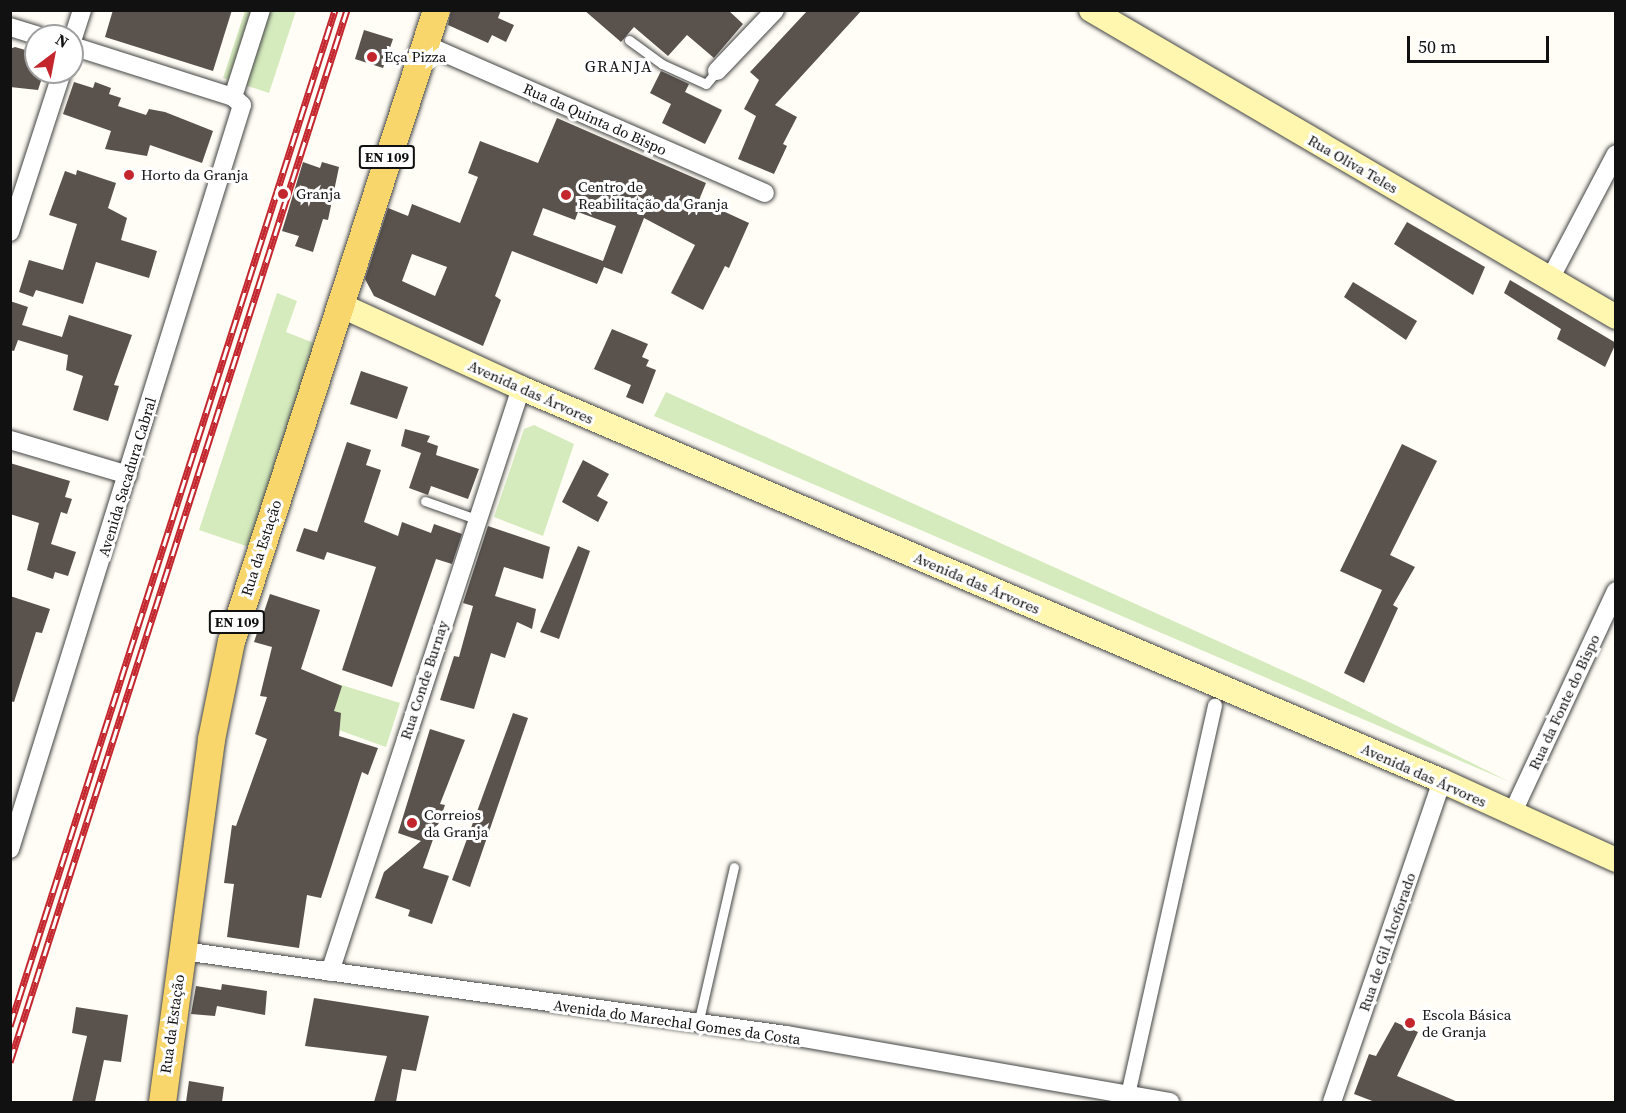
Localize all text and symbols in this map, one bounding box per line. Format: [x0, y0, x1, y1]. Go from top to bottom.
north arrow [24, 24, 84, 84]
scale bar [1410, 24, 1552, 62]
text: N [52, 28, 73, 53]
text: 50 m [1418, 34, 1456, 59]
place label: Eça Pizza [384, 48, 446, 66]
marker: Eça Pizza [365, 50, 379, 64]
district label: GRANJA [585, 56, 653, 76]
street label: Rua da Quinta do Bispo [520, 79, 670, 159]
street label: Rua Oliva Teles [1305, 131, 1401, 197]
road number: EN 109 [358, 146, 416, 168]
place label: Horto da Granja [141, 166, 248, 184]
marker: Horto da Granja [122, 168, 136, 182]
place label: Centro de Reabilitação da Granja [578, 177, 728, 212]
marker: Granja [274, 185, 292, 203]
place label: Granja [296, 185, 341, 203]
marker: Centro de Reabilitação da Granja [559, 188, 573, 202]
street label: Avenida das Árvores [466, 356, 596, 428]
street label: Avenida Sacadura Cabral [94, 395, 160, 559]
street label: Rua da Estação [237, 498, 285, 598]
street label: Avenida das Árvores [911, 548, 1043, 618]
road number: EN 109 [208, 611, 266, 633]
street label: Rua Conde Burnay [396, 618, 452, 742]
street label: Rua da Fonte do Bispo [1525, 631, 1603, 773]
street label: Avenida das Árvores [1359, 739, 1489, 811]
place label: Correios da Granja [424, 805, 488, 840]
marker: Correios da Granja [405, 816, 419, 830]
street label: Rua de Gil Alcoforado [1355, 870, 1419, 1014]
street label: Rua da Estação [156, 973, 188, 1075]
street label: Avenida do Marechal Gomes da Costa [552, 996, 802, 1048]
place label: Escola Básica de Granja [1422, 1005, 1511, 1040]
marker: Escola Básica de Granja [1403, 1016, 1417, 1030]

